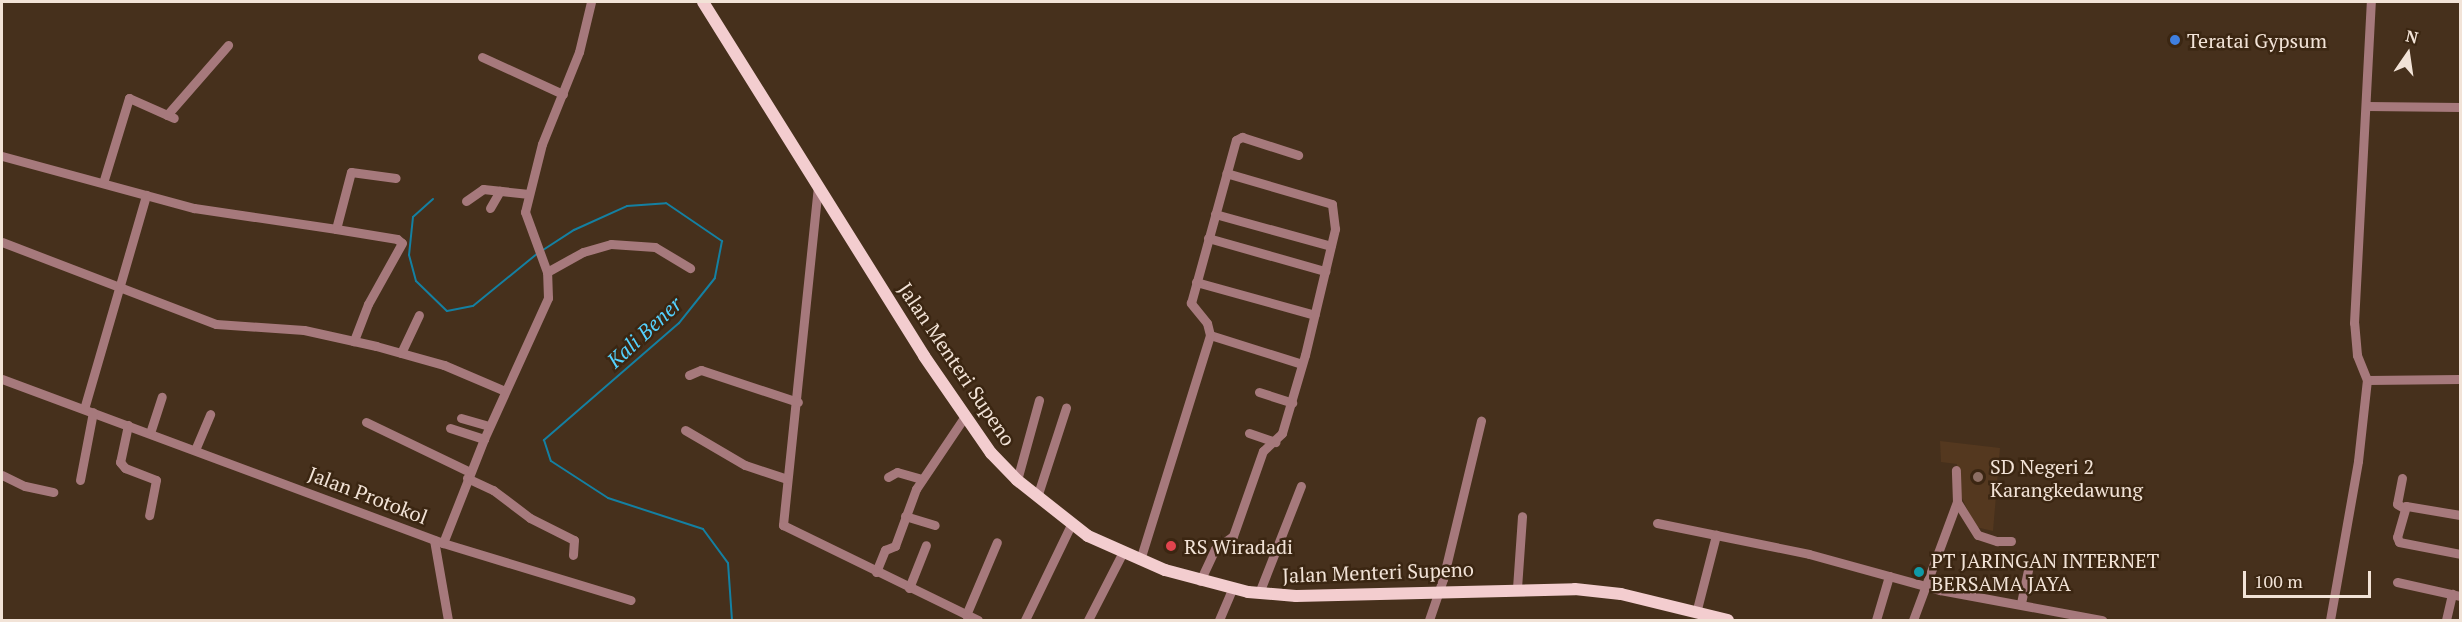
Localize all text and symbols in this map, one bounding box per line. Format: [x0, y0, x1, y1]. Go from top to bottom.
north arrow [2378, 24, 2438, 84]
text: N [2404, 24, 2420, 49]
place label: Teratai Gypsum [2187, 28, 2327, 52]
marker: Teratai Gypsum [2168, 33, 2182, 47]
street label: Jalan Menteri Supeno [893, 278, 1021, 450]
water label: Kali Bener [602, 291, 686, 373]
place label: SD Negeri 2 Karangkedawung [1990, 454, 2143, 501]
street label: Jalan Protokol [305, 461, 431, 529]
marker: SD Negeri 2 Karangkedawung [1971, 470, 1985, 484]
place label: RS Wiradadi [1184, 534, 1293, 558]
marker: RS Wiradadi [1162, 537, 1180, 555]
place label: PT JARINGAN INTERNET BERSAMA JAYA [1931, 548, 2159, 595]
street label: Jalan Menteri Supeno [1282, 557, 1474, 587]
scale bar [2246, 559, 2374, 597]
marker: PT JARINGAN INTERNET BERSAMA JAYA [1912, 565, 1926, 579]
text: 100 m [2254, 569, 2303, 593]

